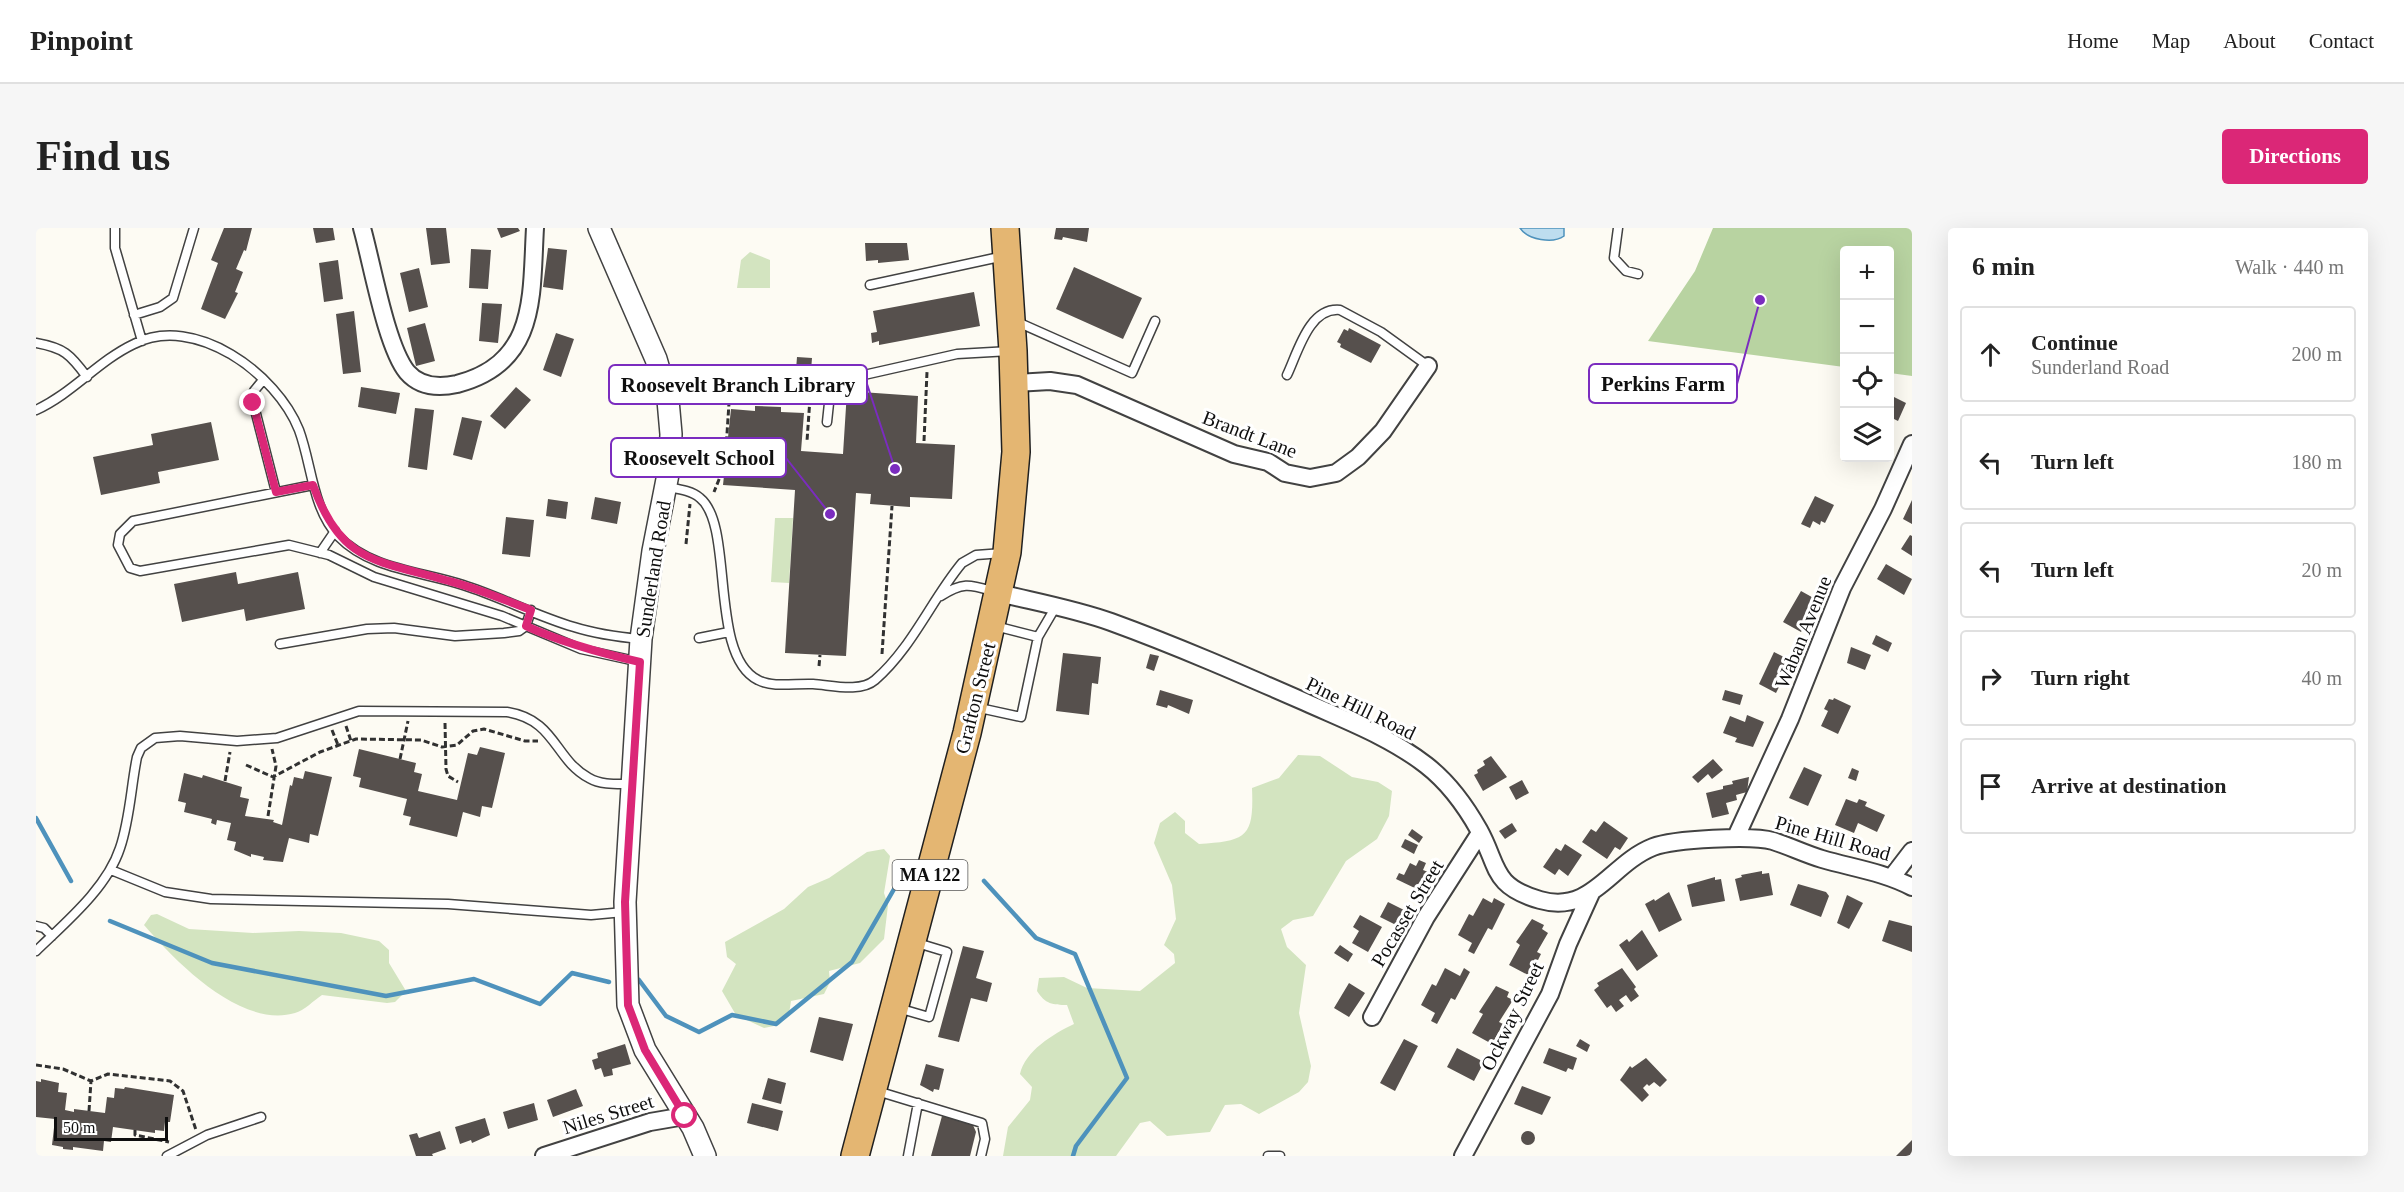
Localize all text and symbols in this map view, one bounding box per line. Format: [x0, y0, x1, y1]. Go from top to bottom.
text: Pinpoint [30, 25, 133, 56]
text: Home [2067, 29, 2119, 53]
text: Map [2152, 29, 2190, 53]
text: About [2223, 29, 2276, 53]
text: Contact [2309, 29, 2374, 53]
button: Directions [2222, 129, 2368, 184]
text: Find us [36, 133, 170, 179]
map controls [1840, 246, 1894, 462]
button: + [1840, 246, 1894, 300]
text: 6 min [1972, 252, 2035, 281]
text: Walk · 440 m [2235, 256, 2344, 278]
button: − [1840, 300, 1894, 354]
text: Continue [2031, 330, 2118, 355]
icon: ahead [1974, 338, 2007, 371]
text: 200 m [2291, 343, 2342, 365]
button: locate [1840, 354, 1894, 408]
text: Sunderland Road [2031, 356, 2169, 378]
callout: Perkins Farm [1589, 364, 1737, 403]
callout: Roosevelt Branch Library [609, 365, 867, 404]
text: Perkins Farm [1601, 372, 1726, 396]
text: Roosevelt Branch Library [621, 373, 856, 397]
route end [239, 389, 265, 415]
street label: Brandt Lane [1200, 406, 1300, 462]
button: layers [1840, 408, 1894, 462]
callout: Roosevelt School [611, 438, 786, 477]
text: Roosevelt School [623, 446, 775, 470]
icon: left [1974, 446, 2007, 479]
text: Turn left [2031, 449, 2114, 474]
text: 180 m [2291, 451, 2342, 473]
street label: Sunderland Road [631, 499, 675, 639]
icon: left [1974, 554, 2007, 587]
text: Turn left [2031, 557, 2114, 582]
text: 20 m [2301, 559, 2342, 581]
street label: Waban Avenue [1770, 572, 1836, 692]
street label: Grafton Street [951, 640, 1000, 756]
icon: right [1974, 662, 2007, 695]
text: Turn right [2031, 665, 2130, 690]
text: 40 m [2301, 667, 2342, 689]
street label: Pine Hill Road [1303, 672, 1419, 744]
icon: arrive [1974, 770, 2007, 803]
text: Arrive at destination [2031, 773, 2227, 798]
street label: Pine Hill Road [1773, 811, 1893, 865]
street label: Pocasset Street [1367, 855, 1448, 970]
road number: MA 122 [892, 860, 968, 890]
street label: Ockway Street [1476, 958, 1549, 1074]
street label: Niles Street [560, 1090, 657, 1138]
route start [671, 1102, 697, 1128]
scale bar [54, 1114, 168, 1142]
text: 50 m [63, 1119, 95, 1136]

